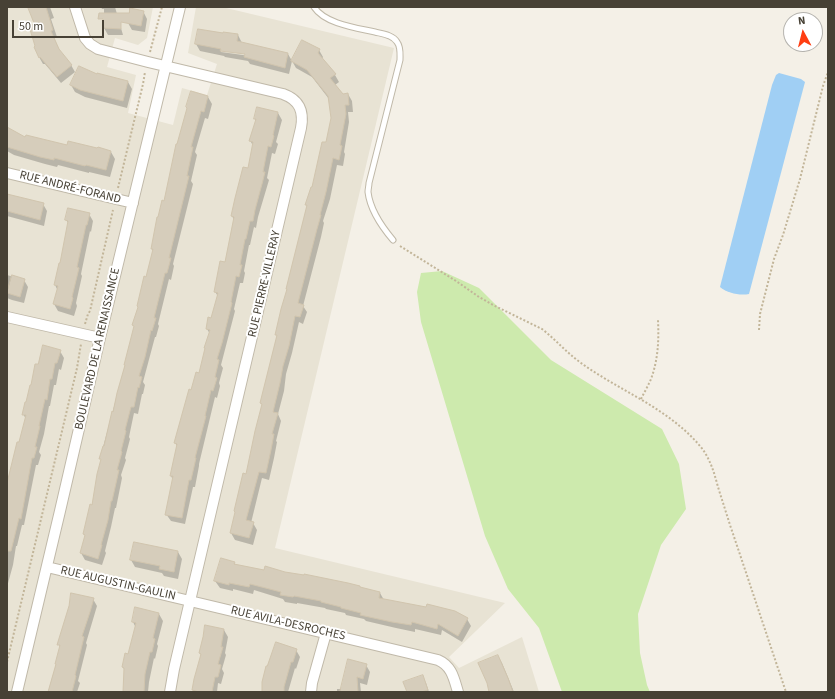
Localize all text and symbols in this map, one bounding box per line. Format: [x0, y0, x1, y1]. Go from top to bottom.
scale bar [14, 12, 106, 38]
north arrow [783, 12, 823, 52]
text: N [797, 13, 806, 28]
text: 50 m [19, 18, 43, 35]
street label: RUE ANDRÉ-FORAND [18, 168, 122, 208]
street label: RUE PIERRE-VILLERAY [246, 229, 284, 339]
street label: BOULEVARD DE LA RENAISSANCE [72, 267, 124, 431]
street label: RUE AUGUSTIN-GAULIN [59, 564, 177, 604]
street label: RUE AVILA-DESROCHES [229, 604, 347, 644]

